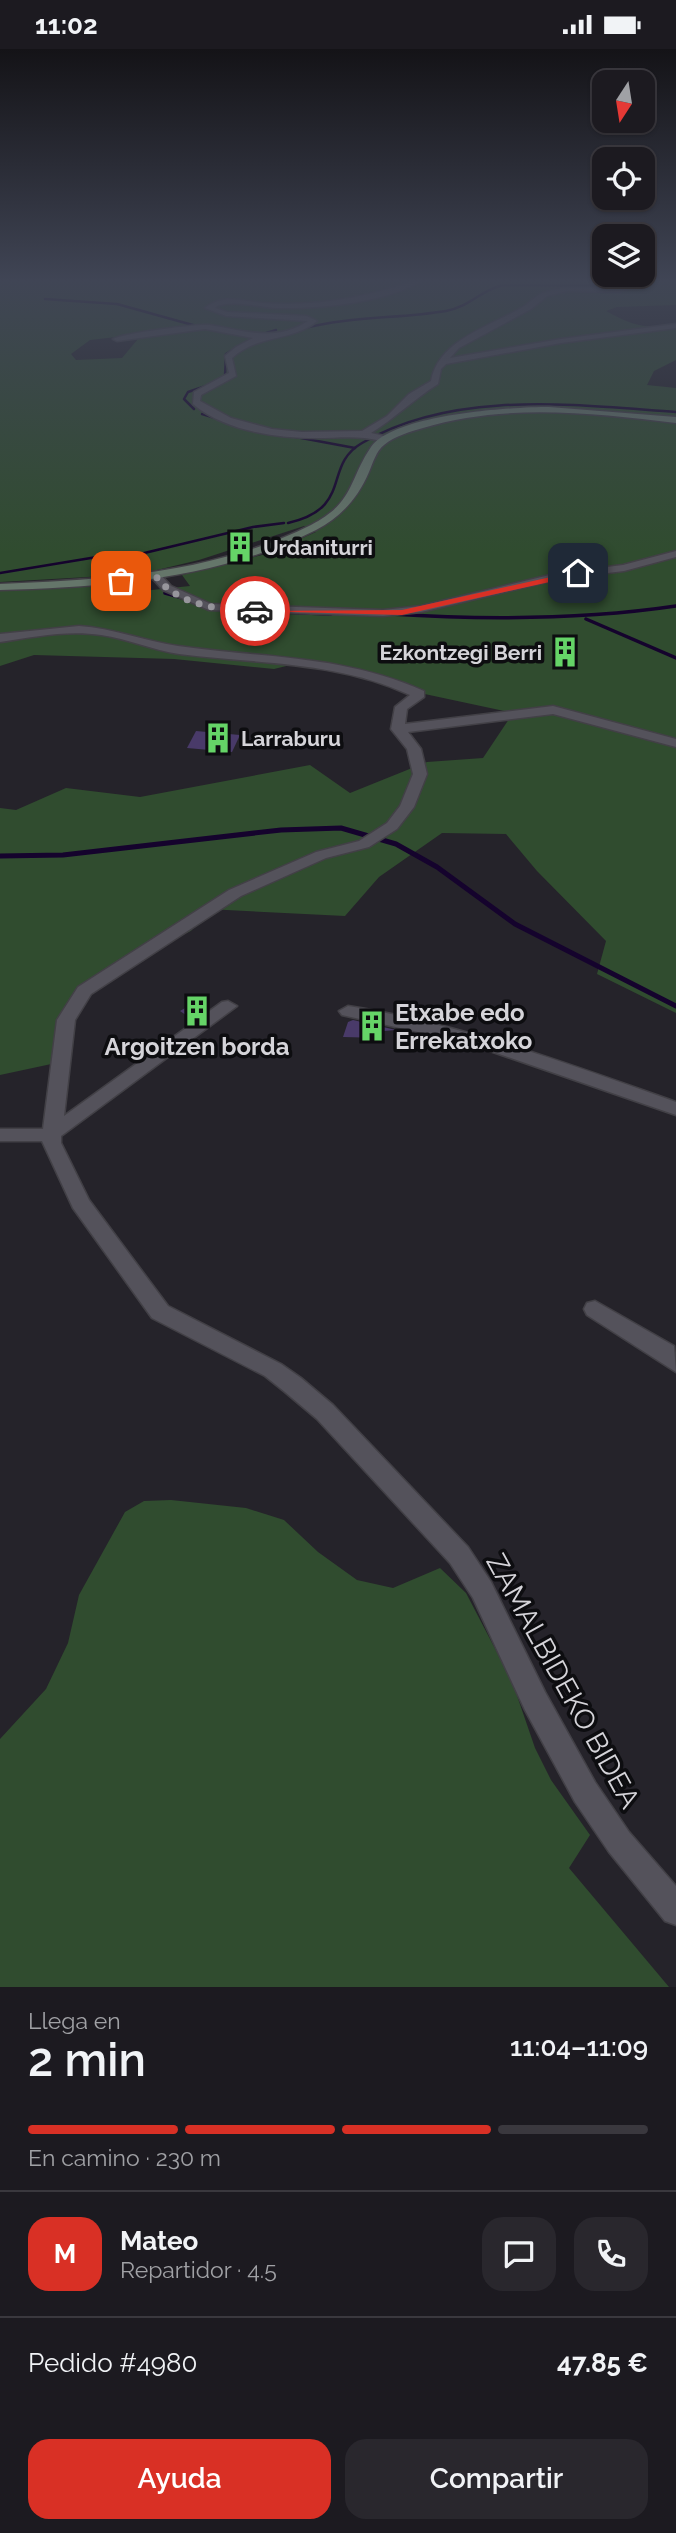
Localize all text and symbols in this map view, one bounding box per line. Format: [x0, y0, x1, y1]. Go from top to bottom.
text: 11:02 [35, 10, 98, 40]
north arrow [592, 70, 654, 133]
map controls [592, 70, 655, 287]
button: locate [592, 147, 655, 210]
button: layers [592, 224, 655, 287]
building icon: Urdaniturri [223, 530, 257, 564]
place label: Urdaniturri [263, 535, 373, 560]
pin [548, 543, 608, 603]
pin [91, 551, 151, 611]
icon: home [559, 554, 597, 592]
icon: bag [102, 562, 140, 600]
courier [220, 576, 290, 646]
icon: car [236, 592, 274, 630]
building icon: Ezkontzegi Berri [548, 635, 582, 669]
place label: Ezkontzegi Berri [380, 640, 542, 665]
building icon: Larraburu [201, 721, 235, 755]
place label: Larraburu [241, 726, 341, 751]
building icon: Argoitzen borda [180, 994, 214, 1028]
place label: Etxabe edo Errekatxoko [395, 998, 532, 1055]
building icon: Etxabe edo Errekatxoko [355, 1009, 389, 1043]
place label: Argoitzen borda [105, 1032, 290, 1061]
street label: ZAMALBIDEKO BIDEA [479, 1548, 647, 1814]
text: Llega en [28, 2007, 121, 2034]
text: 11:04–11:09 [510, 2032, 648, 2062]
text: 2 min [28, 2033, 146, 2087]
text: En camino · 230 m [28, 2144, 221, 2171]
button: chat [482, 2217, 556, 2291]
button: phone [574, 2217, 648, 2291]
text: Mateo [120, 2226, 198, 2256]
text: M [54, 2239, 76, 2269]
text: Repartidor · 4.5 [120, 2256, 277, 2283]
text: Pedido #4980 [28, 2348, 197, 2378]
text: 47.85 € [557, 2348, 648, 2378]
button: Ayuda [28, 2439, 331, 2519]
button: Compartir [345, 2439, 648, 2519]

